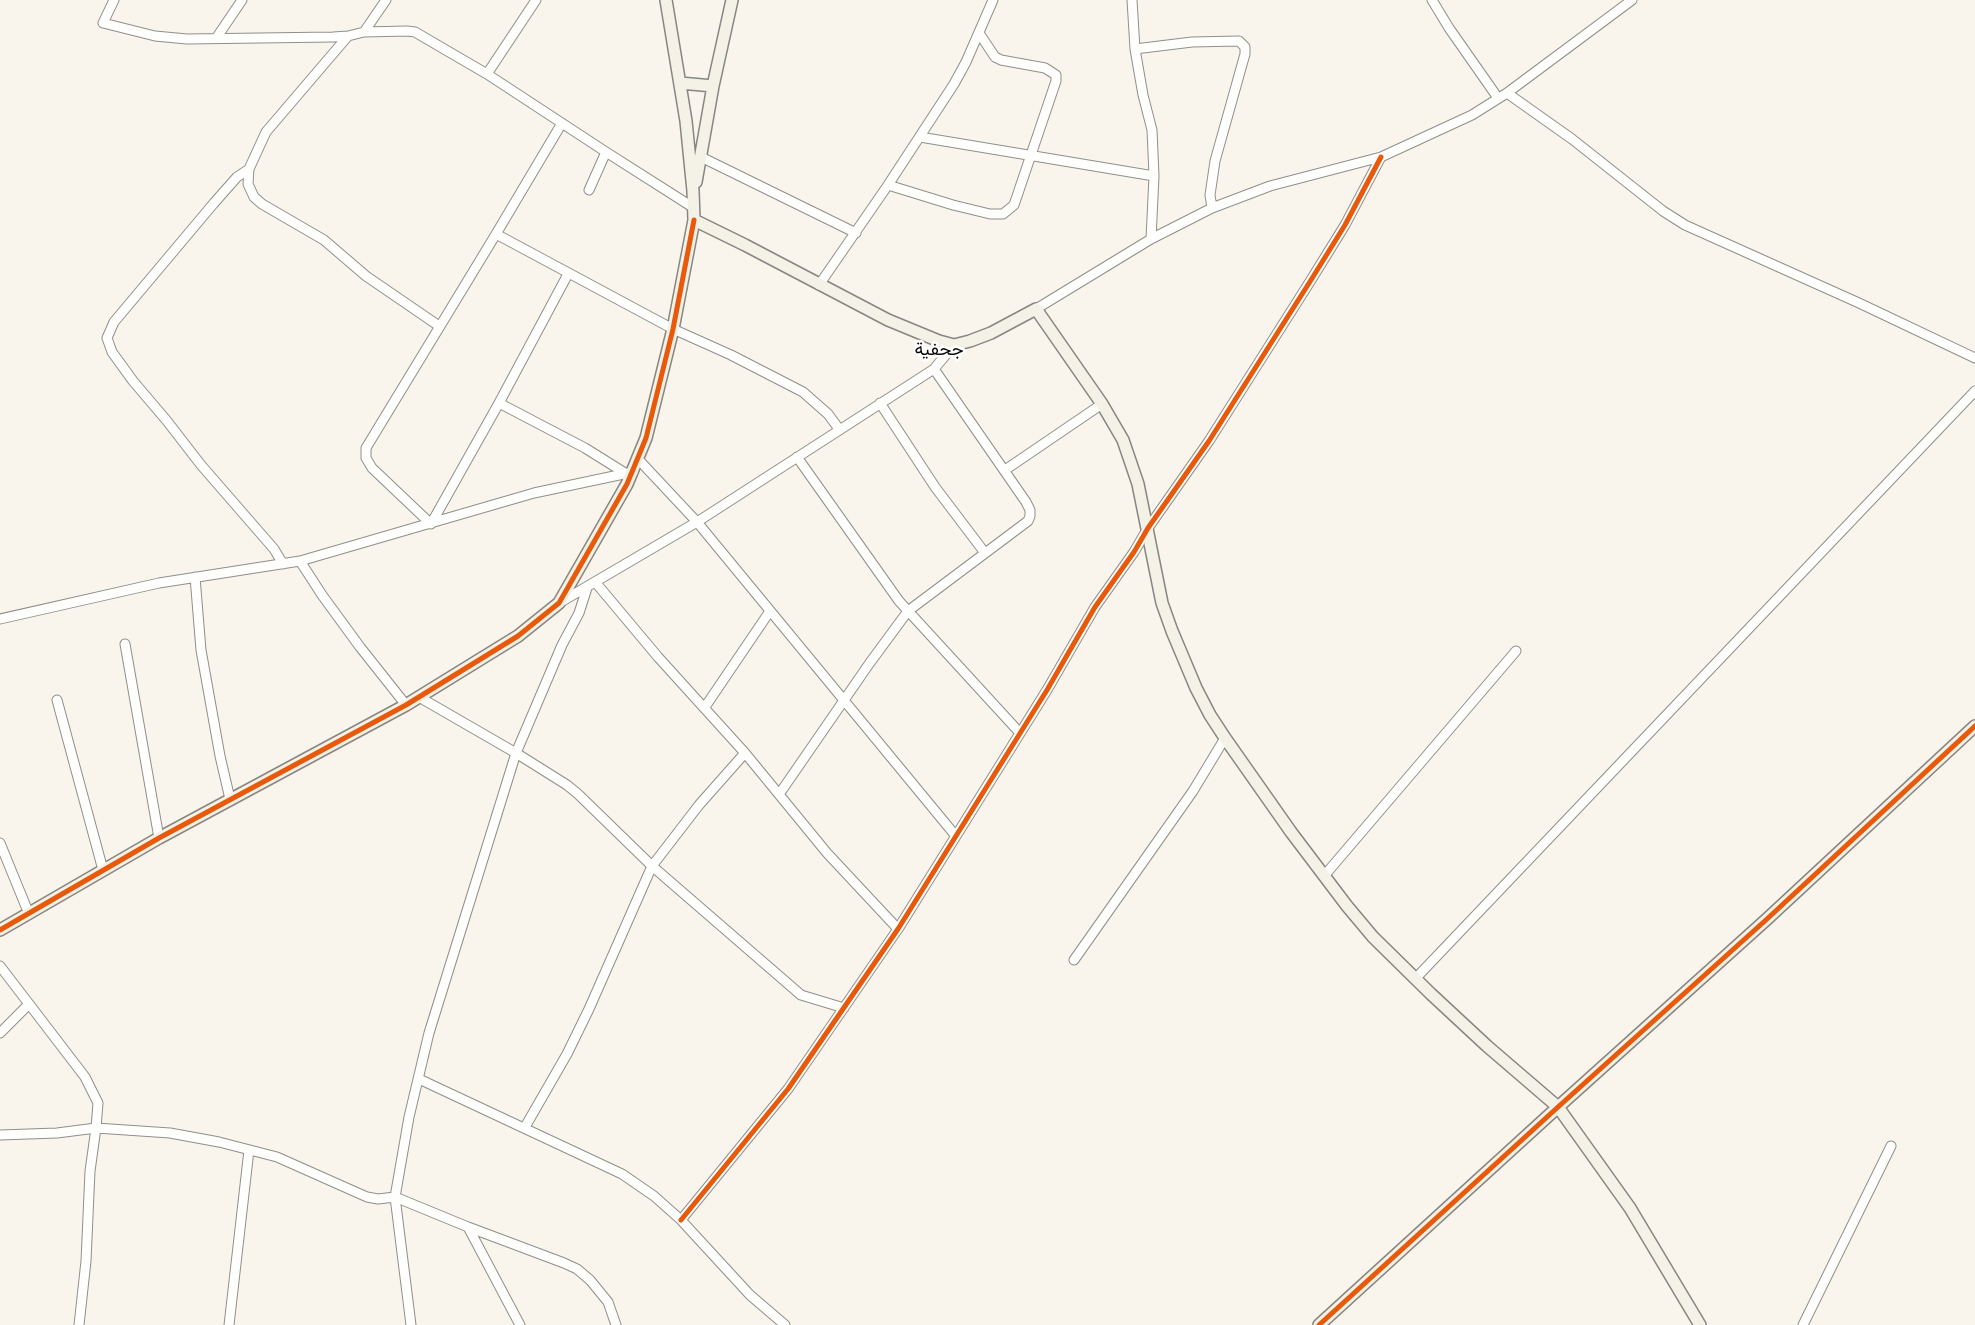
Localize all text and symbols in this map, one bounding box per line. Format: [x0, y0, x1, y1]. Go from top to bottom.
district label: جحفية [914, 339, 964, 361]

